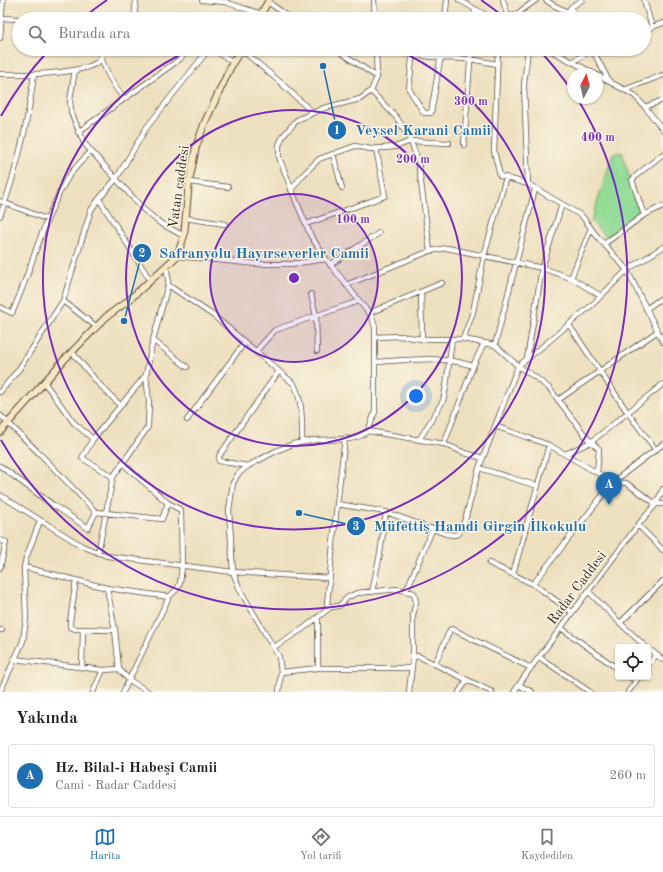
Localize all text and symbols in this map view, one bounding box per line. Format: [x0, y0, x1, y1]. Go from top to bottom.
search box [12, 12, 651, 56]
icon: search [26, 23, 48, 45]
text: Burada ara [58, 27, 130, 42]
north arrow [567, 68, 603, 104]
text: 300 m [454, 96, 488, 108]
callout: Veysel Karani Camii [327, 116, 499, 143]
text: Veysel Karani Camii [355, 124, 491, 139]
text: 1 [334, 125, 340, 137]
text: 400 m [581, 132, 615, 144]
street label: Vatan caddesi [166, 144, 192, 229]
text: 200 m [396, 154, 430, 166]
text: 100 m [336, 214, 370, 226]
callout: Safranyolu Hayırseverler Camii [132, 240, 377, 267]
text: Safranyolu Hayırseverler Camii [159, 247, 369, 262]
text: 2 [139, 248, 146, 260]
centre of rings [287, 271, 301, 285]
your location [406, 386, 426, 406]
pin: A [596, 472, 622, 505]
callout: Müfettiş Hamdi Girgin İlkokulu [346, 513, 594, 540]
text: Müfettiş Hamdi Girgin İlkokulu [374, 518, 586, 535]
text: 3 [353, 521, 360, 533]
street label: Radar Caddesi [545, 548, 609, 627]
map controls [615, 644, 651, 680]
button: locate [615, 644, 651, 680]
text: Yakında [16, 710, 78, 727]
text: Hz. Bilal-i Habeşi Camii [55, 761, 217, 776]
text: A [25, 769, 35, 782]
text: 260 m [609, 769, 646, 782]
text: Cami · Radar Caddesi [55, 779, 177, 792]
tab: Harita [90, 826, 121, 864]
tab: Yol tarifi [300, 826, 341, 864]
tab: Kaydedilen [521, 826, 573, 864]

